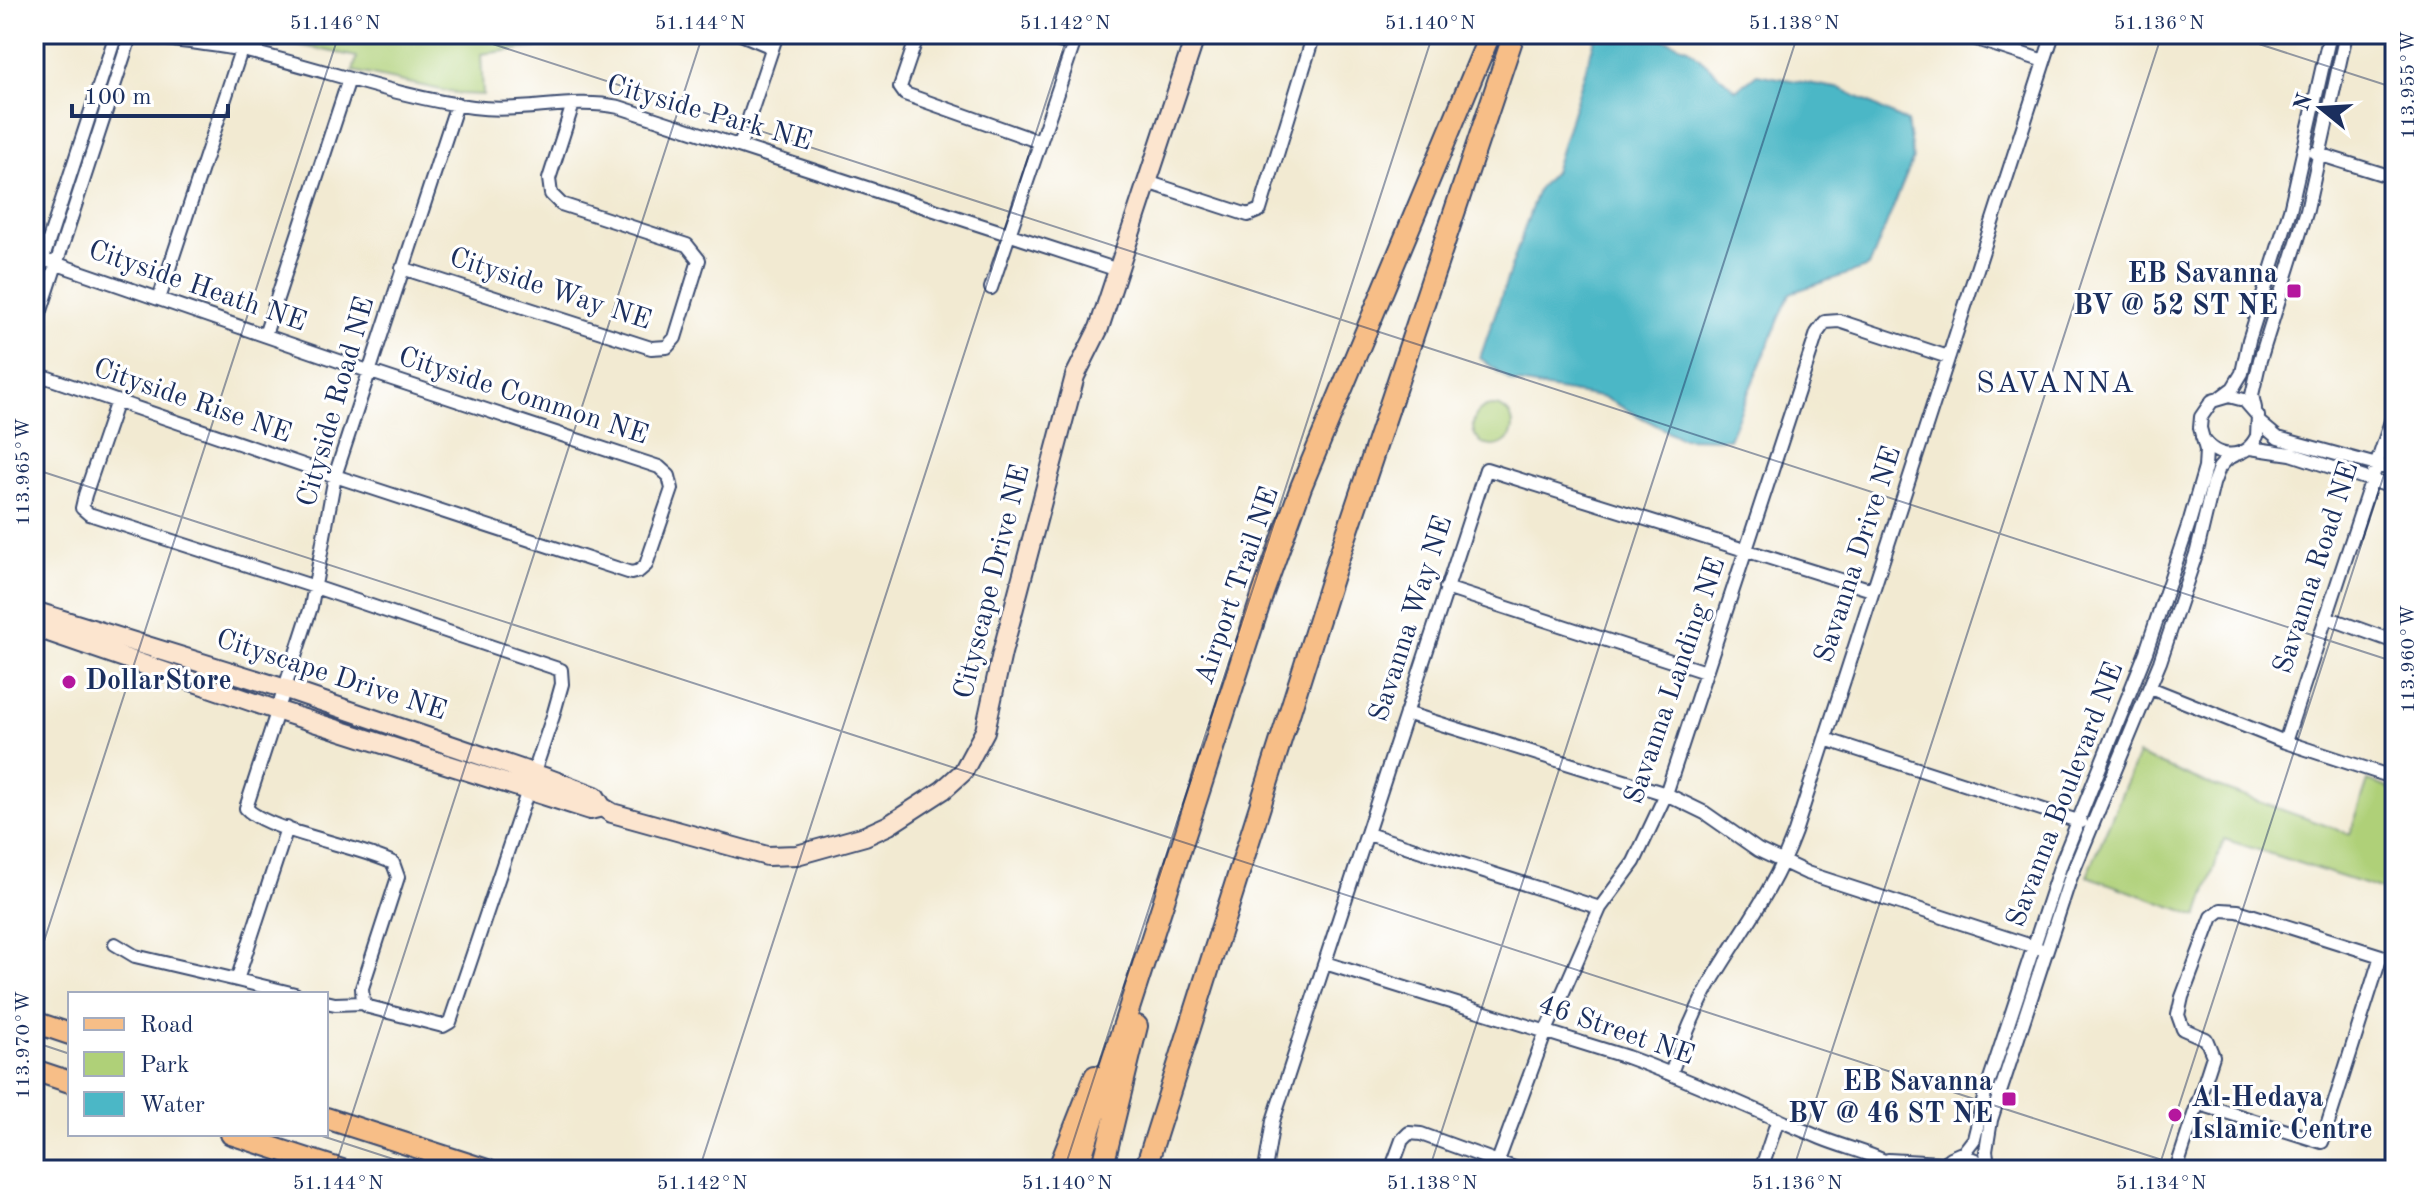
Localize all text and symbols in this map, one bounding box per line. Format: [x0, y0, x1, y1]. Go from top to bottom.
text: 51.146°N [290, 14, 380, 34]
text: 51.144°N [655, 14, 745, 34]
text: 51.142°N [1020, 14, 1110, 34]
text: 51.140°N [1385, 14, 1475, 34]
text: 51.138°N [1749, 14, 1839, 34]
text: 51.136°N [2114, 14, 2204, 34]
text: 113.955°W [2399, 31, 2419, 139]
scale bar [72, 68, 228, 118]
north arrow [2281, 68, 2361, 148]
street label: Cityside Park NE [603, 71, 815, 157]
text: 100 m [84, 86, 152, 110]
text: N [2291, 91, 2317, 114]
street label: Cityside Heath NE [84, 237, 310, 337]
street label: Cityside Way NE [446, 244, 654, 336]
place label: EB Savanna BV @ 52 ST NE [2073, 261, 2278, 321]
marker: EB Savanna BV @ 52 ST NE [2285, 282, 2303, 300]
street label: Cityside Road NE [294, 294, 380, 510]
street label: Cityside Common NE [395, 343, 651, 451]
street label: Cityside Rise NE [89, 355, 295, 449]
district label: SAVANNA [1976, 369, 2136, 399]
text: 113.965°W [14, 418, 34, 526]
street label: Savanna Drive NE [1811, 443, 1907, 667]
street label: Savanna Road NE [2270, 459, 2364, 677]
street label: Cityscape Drive NE [950, 462, 1036, 702]
street label: Airport Trail NE [1191, 484, 1285, 688]
street label: Savanna Way NE [1366, 513, 1458, 725]
street label: Savanna Landing NE [1621, 554, 1731, 808]
text: 113.960°W [2399, 605, 2419, 713]
street label: Cityscape Drive NE [212, 626, 450, 726]
street label: Savanna Boulevard NE [2003, 659, 2129, 931]
place label: DollarStore [85, 668, 232, 696]
marker: DollarStore [60, 673, 78, 691]
text: 113.970°W [14, 991, 34, 1099]
street label: 46 Street NE [1534, 991, 1698, 1071]
legend [68, 992, 328, 1136]
text: Road [140, 1014, 193, 1038]
text: Park [140, 1054, 189, 1078]
place label: EB Savanna BV @ 46 ST NE [1788, 1069, 1993, 1129]
place label: Al-Hedaya Islamic Centre [2191, 1085, 2373, 1145]
marker: EB Savanna BV @ 46 ST NE [2000, 1090, 2018, 1108]
text: Water [140, 1094, 205, 1118]
marker: Al-Hedaya Islamic Centre [2166, 1106, 2184, 1124]
text: 51.144°N [293, 1174, 383, 1194]
text: 51.142°N [657, 1174, 747, 1194]
text: 51.140°N [1022, 1174, 1112, 1194]
text: 51.138°N [1387, 1174, 1477, 1194]
text: 51.136°N [1752, 1174, 1842, 1194]
text: 51.134°N [2116, 1174, 2206, 1194]

